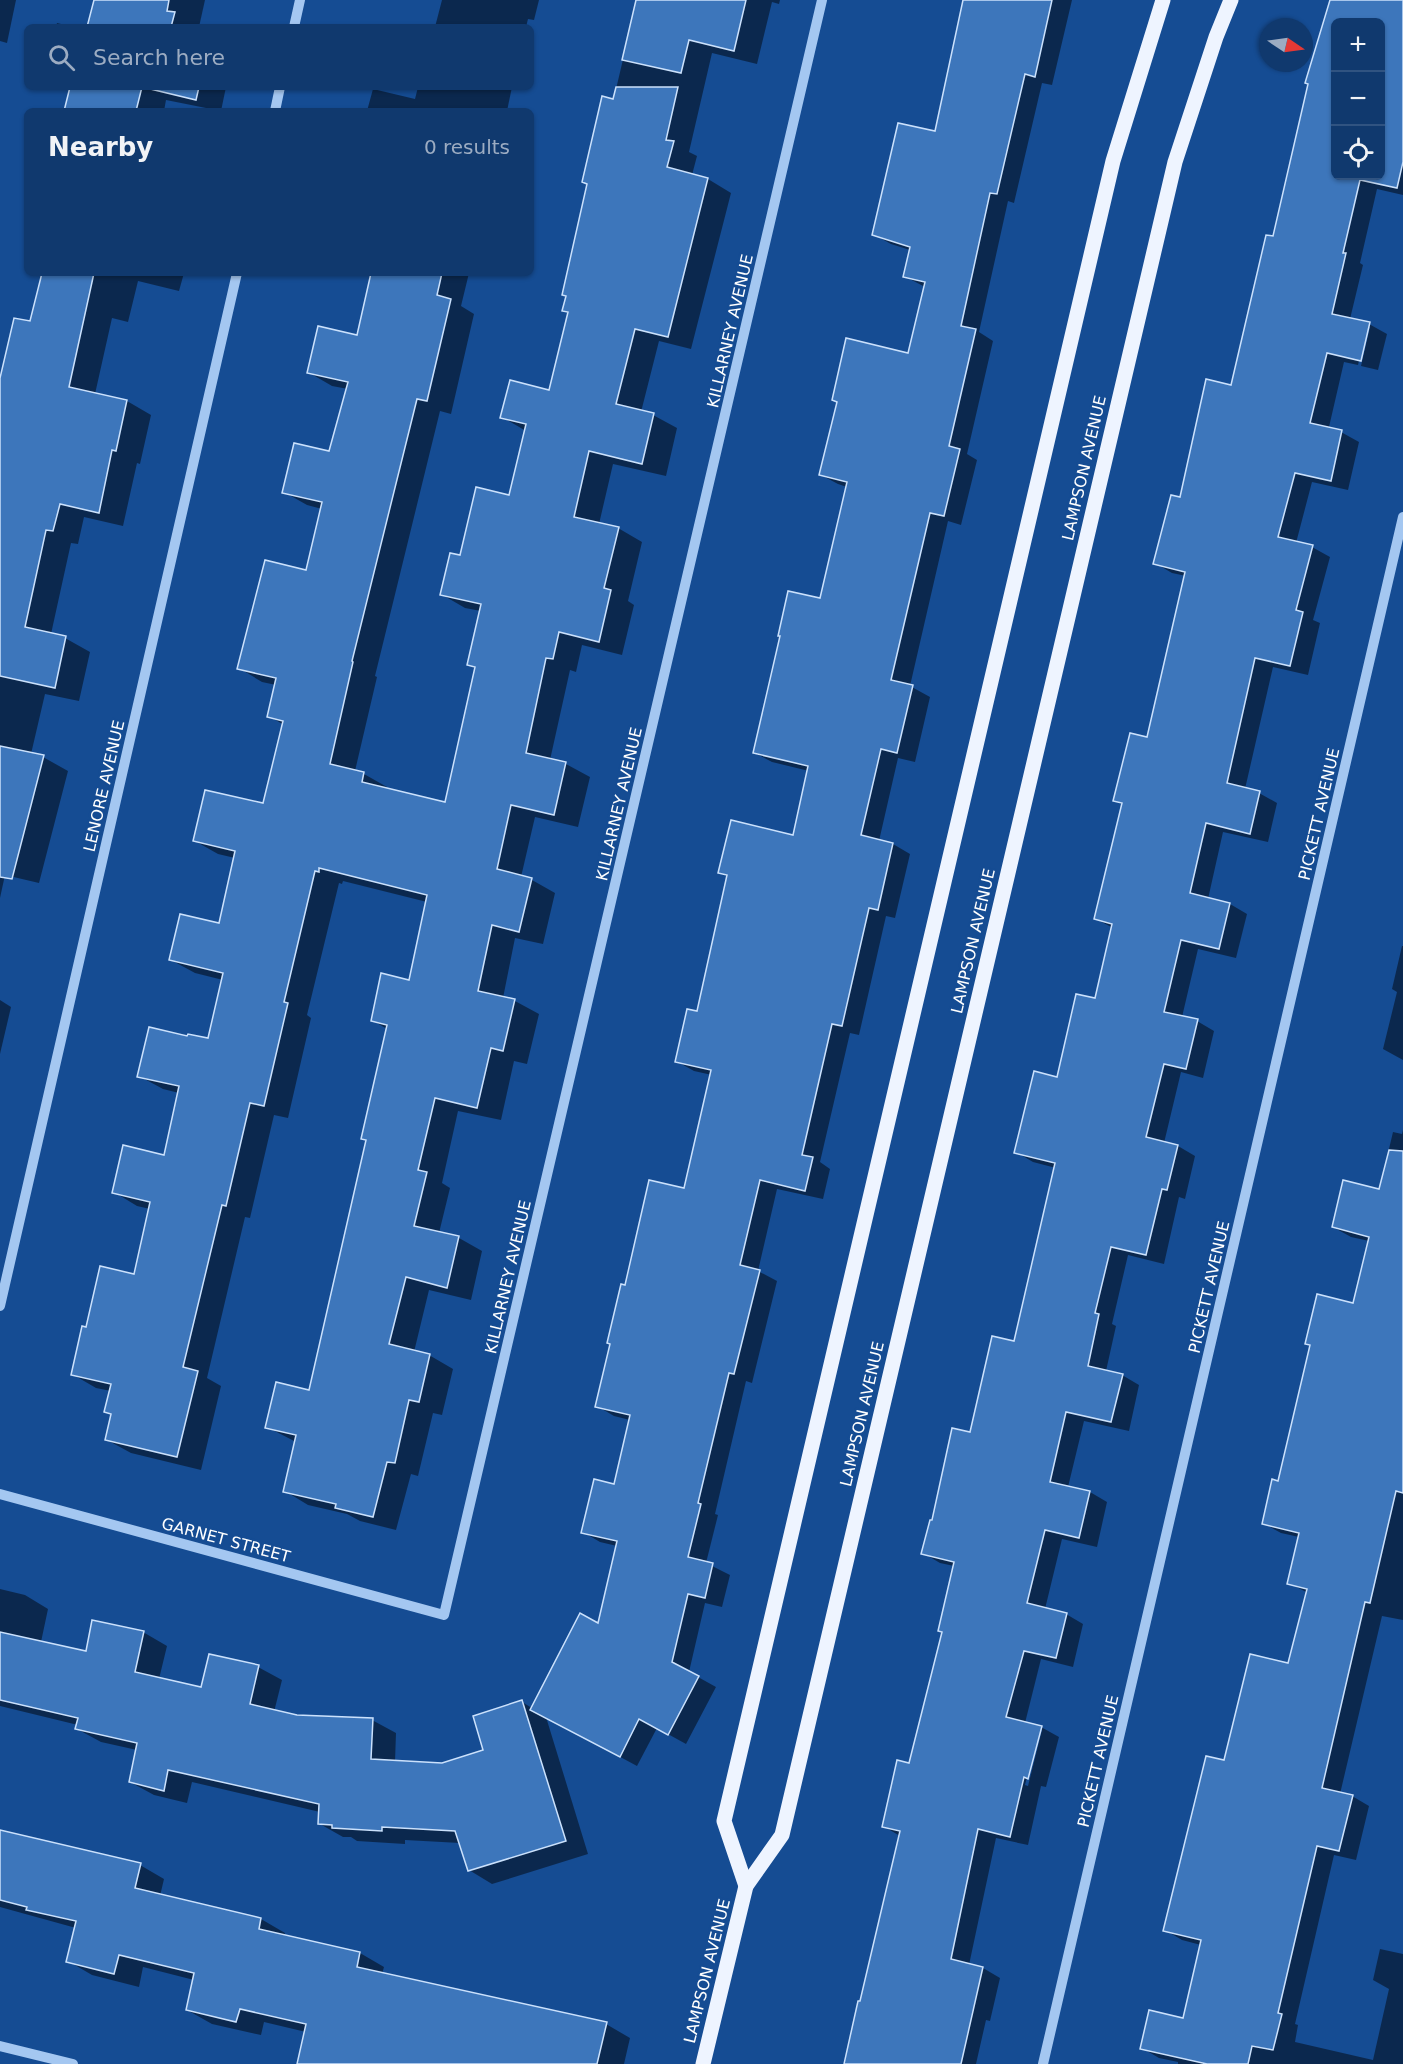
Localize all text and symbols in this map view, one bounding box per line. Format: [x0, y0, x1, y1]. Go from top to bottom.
north arrow [1259, 18, 1313, 72]
map controls [1331, 18, 1385, 180]
button: + [1331, 18, 1385, 72]
search box [24, 24, 534, 90]
icon: search [45, 41, 78, 74]
text: Search here [93, 45, 225, 70]
button: − [1331, 72, 1385, 126]
button: locate [1331, 126, 1385, 180]
text: Nearby [48, 132, 153, 162]
text: 0 results [424, 135, 510, 159]
street label: KILLARNEY AVENUE [703, 252, 757, 410]
street label: LAMPSON AVENUE [1058, 394, 1110, 542]
street label: LENORE AVENUE [80, 718, 128, 854]
street label: KILLARNEY AVENUE [592, 725, 646, 883]
street label: PICKETT AVENUE [1295, 746, 1343, 882]
street label: LAMPSON AVENUE [947, 867, 999, 1015]
street label: KILLARNEY AVENUE [481, 1198, 535, 1356]
street label: PICKETT AVENUE [1185, 1219, 1233, 1355]
street label: LAMPSON AVENUE [836, 1340, 888, 1488]
street label: GARNET STREET [160, 1514, 293, 1566]
street label: PICKETT AVENUE [1074, 1693, 1122, 1829]
street label: LAMPSON AVENUE [680, 1897, 734, 2045]

